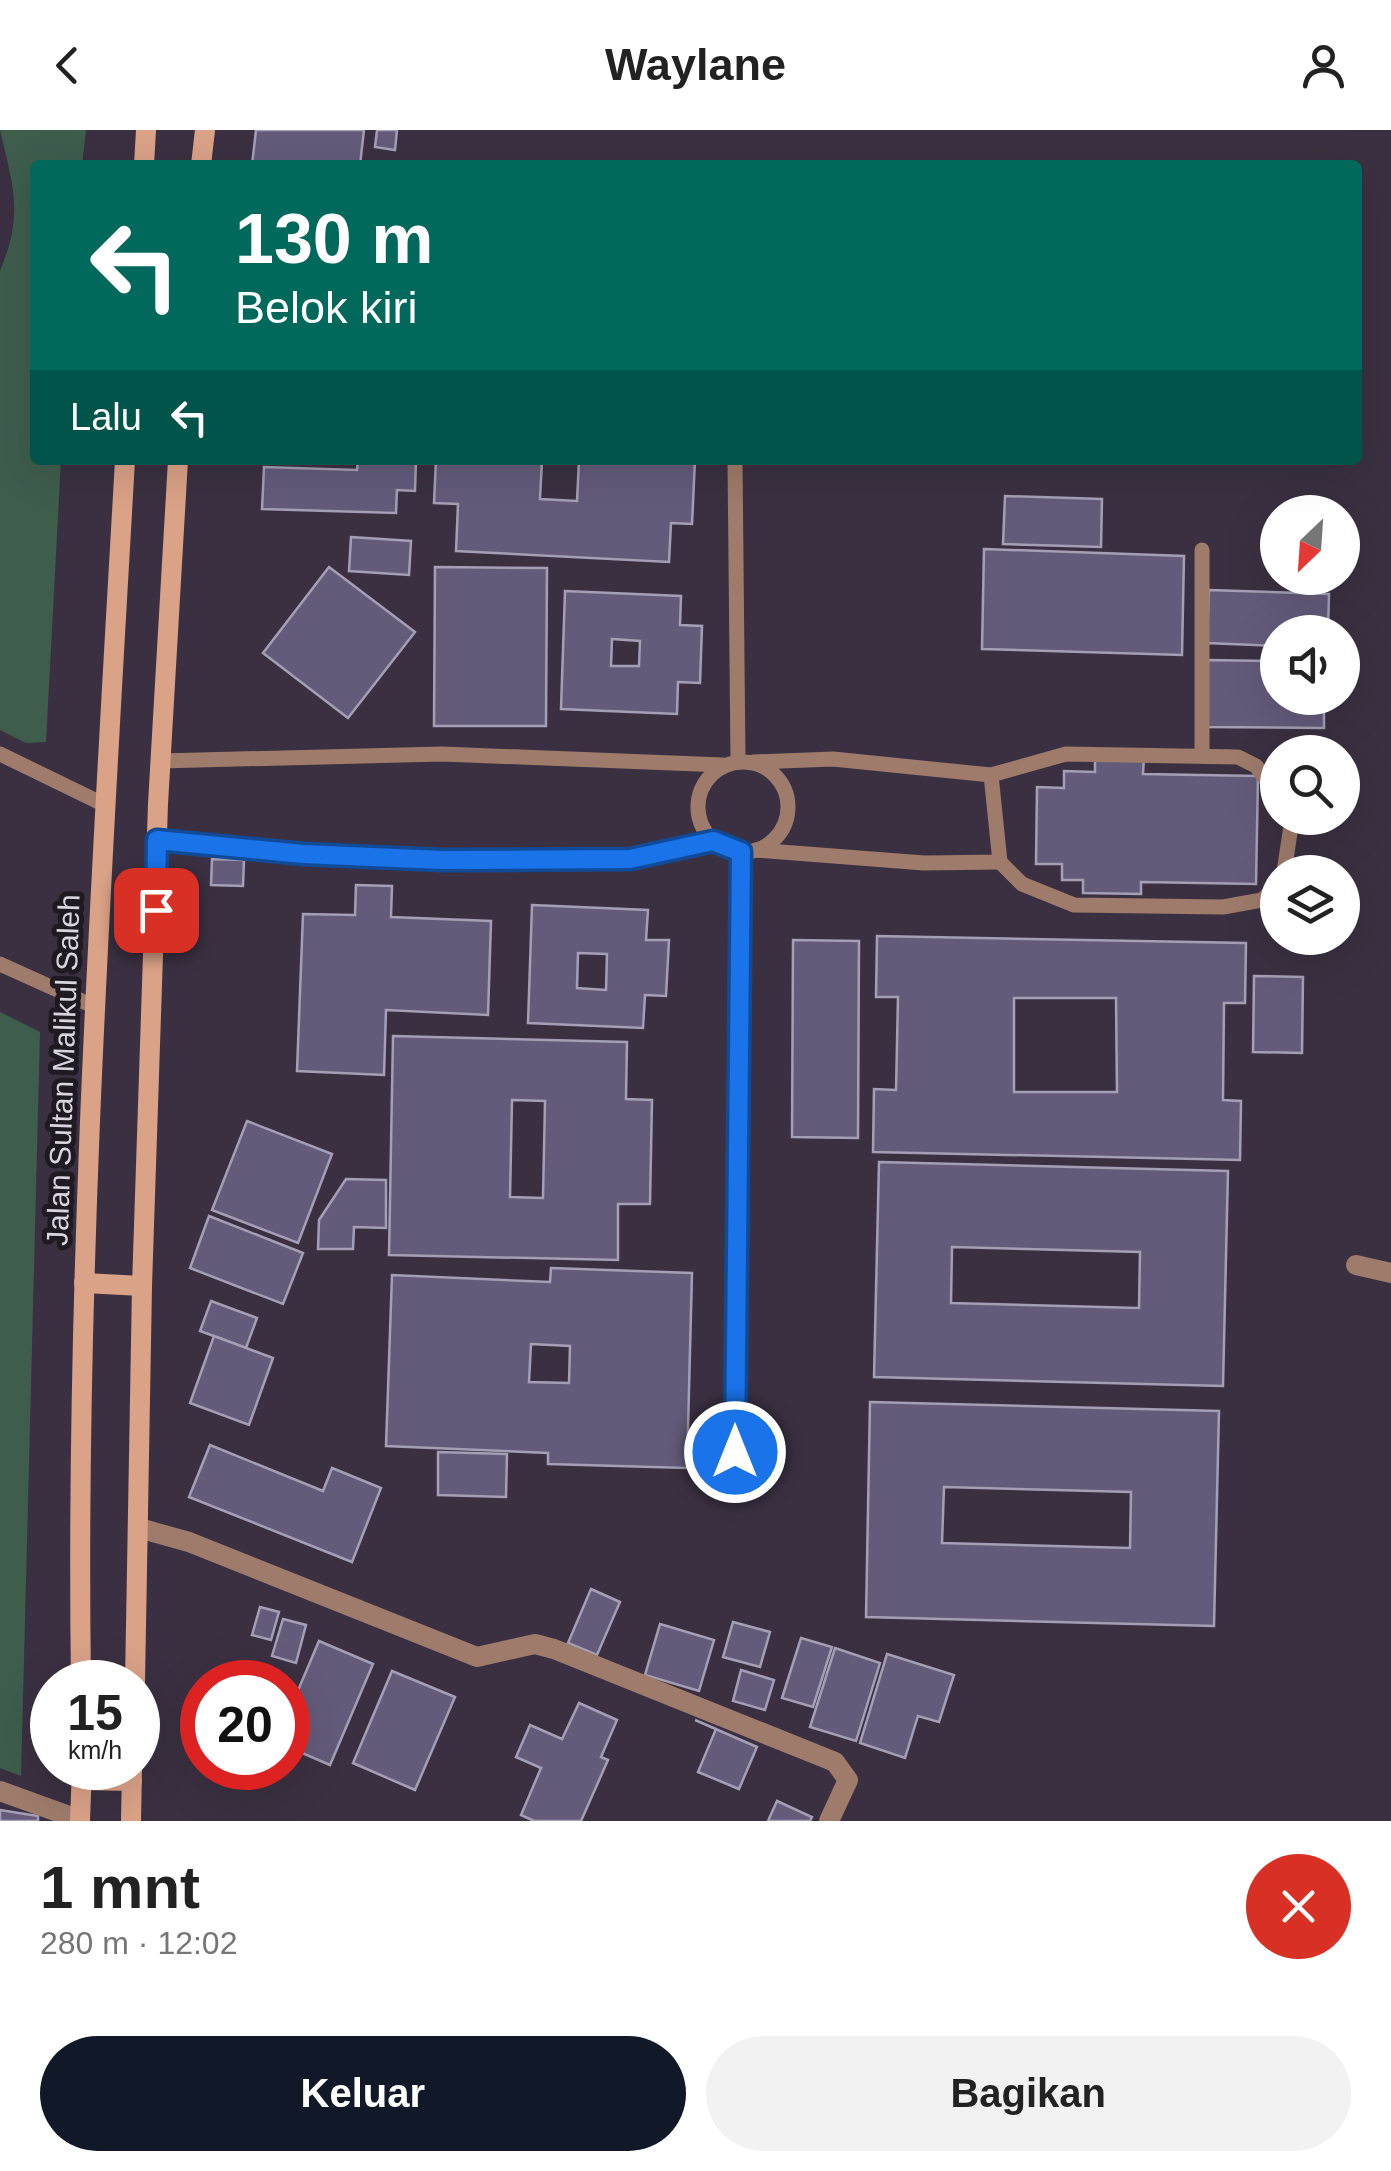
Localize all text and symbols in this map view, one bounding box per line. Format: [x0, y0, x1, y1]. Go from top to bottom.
icon: back [40, 38, 95, 93]
icon: person [1296, 38, 1351, 93]
text: Waylane [605, 39, 786, 90]
icon: left [70, 200, 200, 330]
text: 130 m [235, 200, 433, 278]
text: Belok kiri [235, 282, 418, 333]
icon: left [162, 390, 217, 445]
text: Lalu [70, 396, 142, 438]
north arrow [1260, 495, 1360, 595]
map controls [1260, 495, 1360, 955]
button: sound [1260, 615, 1360, 715]
button: search [1260, 735, 1360, 835]
button: layers [1260, 855, 1360, 955]
pin [114, 868, 199, 953]
icon: arrive [129, 883, 184, 938]
street label: Jalan Sultan Malikul Saleh [40, 894, 86, 1246]
position arrow [683, 1400, 787, 1504]
speed limit sign: 20 [180, 1660, 310, 1790]
text: 15 [67, 1685, 123, 1741]
text: km/h [68, 1736, 122, 1764]
text: 1 mnt [40, 1854, 200, 1921]
button: close [1246, 1854, 1351, 1959]
text: 280 m · 12:02 [40, 1925, 237, 1961]
button: Keluar [40, 2036, 686, 2151]
button: Bagikan [706, 2036, 1351, 2151]

